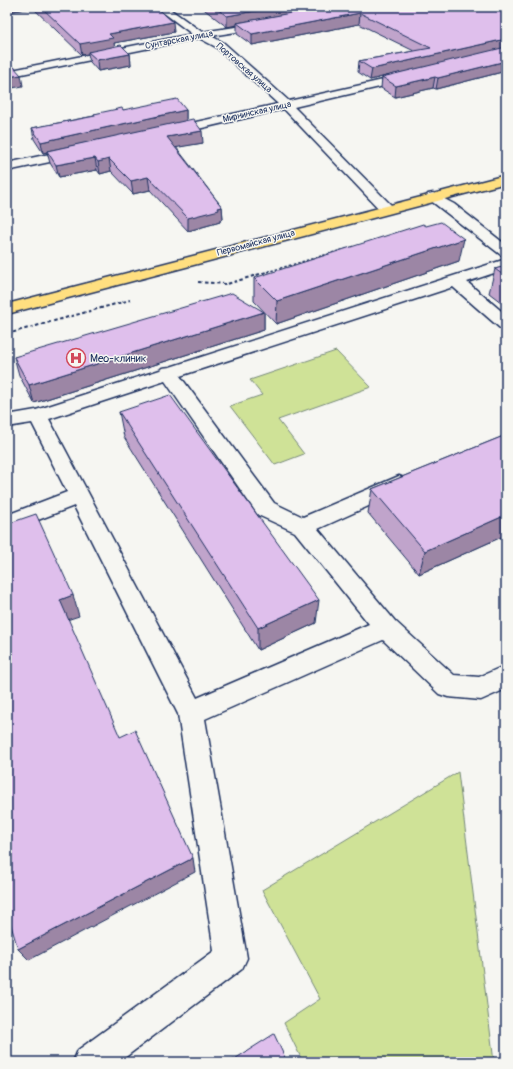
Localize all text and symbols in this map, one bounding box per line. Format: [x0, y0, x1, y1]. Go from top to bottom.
street label: Сунтарская улица [144, 28, 214, 52]
street label: Портовская улица [214, 41, 274, 95]
street label: Мирнинская улица [222, 99, 292, 125]
street label: Первомайская улица [216, 227, 296, 259]
hospital icon: Мео-клиник [65, 347, 87, 369]
place label: Мео-клиник [90, 352, 147, 365]

